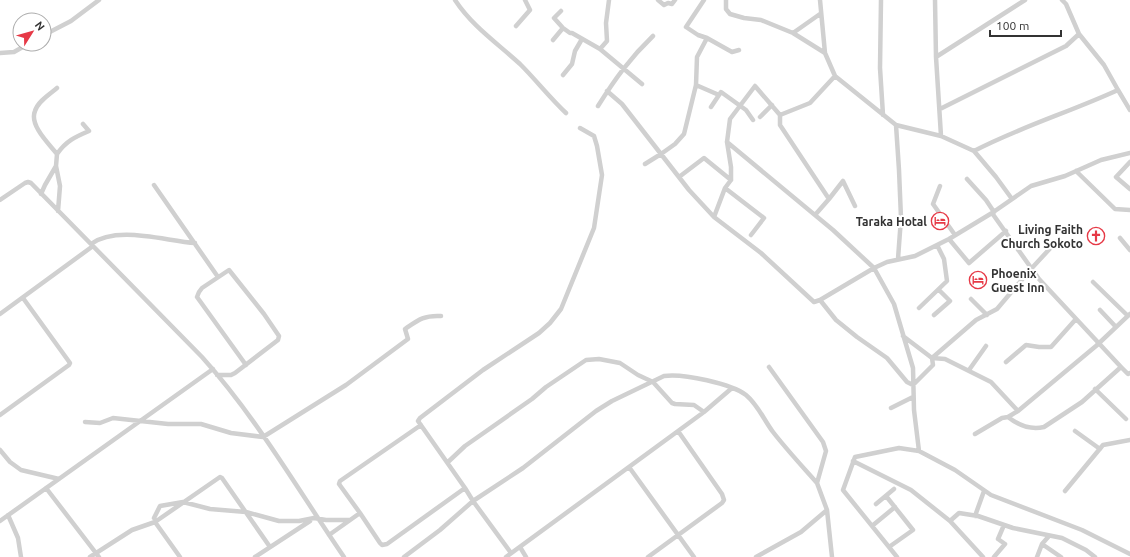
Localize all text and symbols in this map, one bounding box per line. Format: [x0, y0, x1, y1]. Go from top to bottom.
north arrow [12, 12, 52, 52]
scale bar [990, 12, 1061, 38]
text: N [33, 19, 47, 33]
text: 100 m [996, 19, 1029, 32]
hotel icon: Taraka Hotal [930, 211, 950, 231]
place label: Taraka Hotal [856, 215, 927, 228]
place label: Living Faith Church Sokoto [1001, 223, 1083, 250]
church icon: Living Faith Church Sokoto [1086, 226, 1106, 246]
place label: Phoenix Guest Inn [991, 267, 1045, 294]
hotel icon: Phoenix Guest Inn [968, 270, 988, 290]

